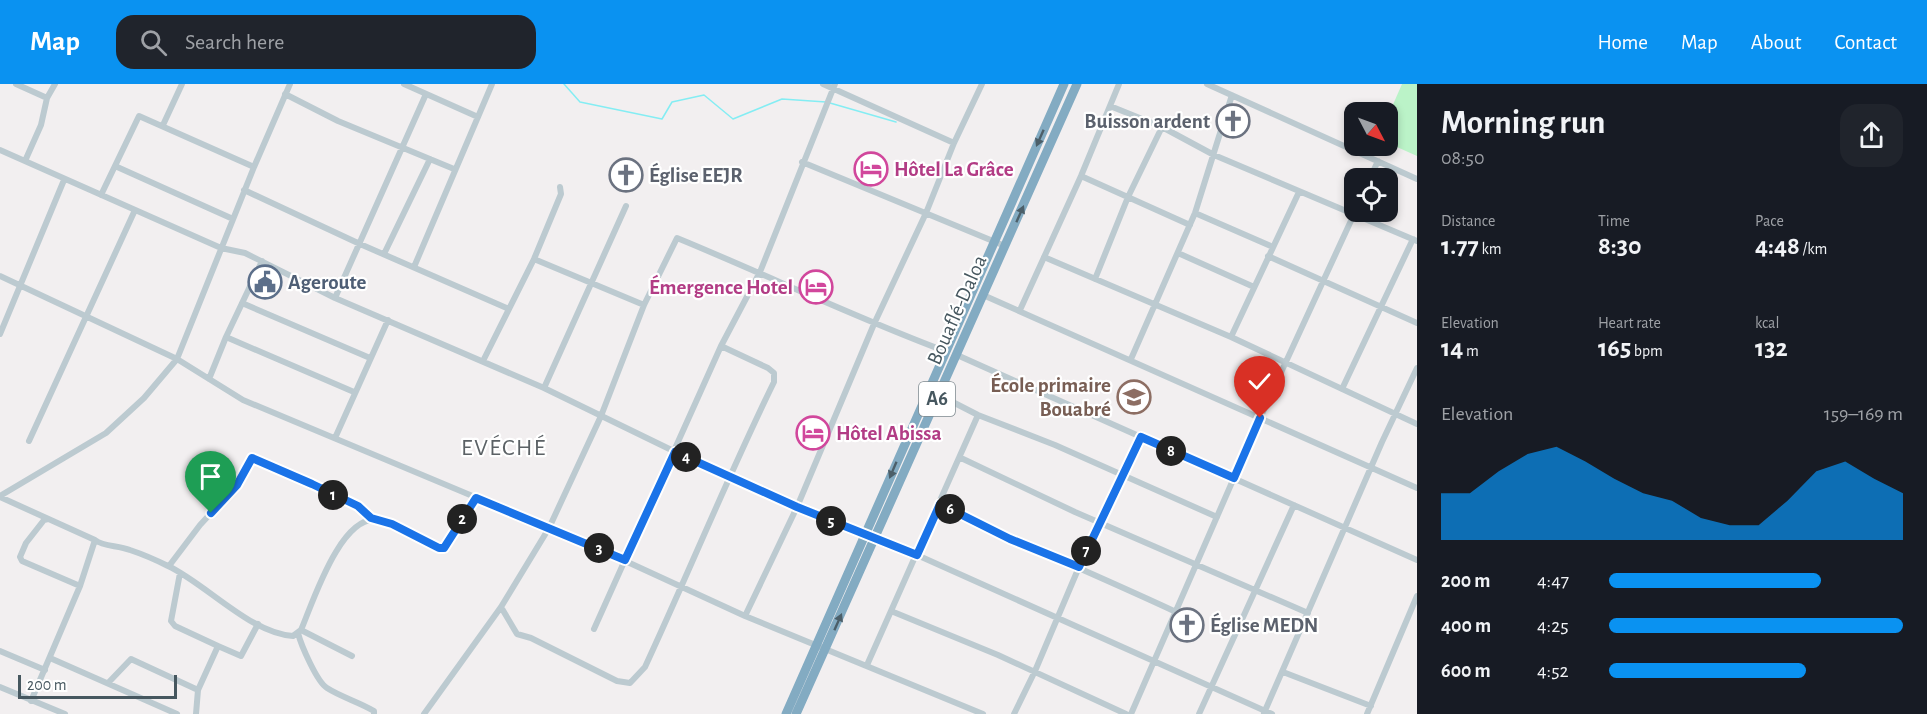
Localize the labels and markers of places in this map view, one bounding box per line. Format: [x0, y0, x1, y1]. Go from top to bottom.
church icon: Buisson ardent [1215, 103, 1251, 139]
place label: Buisson ardent [1084, 111, 1210, 132]
hotel icon: Hôtel La Grâce [853, 151, 889, 187]
church icon: Église EEJR [608, 157, 644, 193]
place label: Hôtel La Grâce [894, 159, 1014, 180]
place label: Église EEJR [649, 162, 743, 186]
public building icon: Ageroute [247, 264, 283, 300]
hotel icon: Émergence Hotel [798, 269, 834, 305]
place label: Ageroute [288, 272, 367, 293]
place label: Émergence Hotel [649, 274, 793, 298]
pin [1234, 356, 1285, 418]
place label: École primaire Bouabré [990, 372, 1111, 420]
school or university icon: École primaire Bouabré [1116, 379, 1152, 415]
hotel icon: Hôtel Abissa [795, 415, 831, 451]
place label: Hôtel Abissa [836, 423, 942, 444]
pin: 8 [1156, 436, 1186, 466]
pin: 4 [671, 442, 701, 472]
pin [185, 451, 236, 513]
pin: 1 [318, 480, 348, 510]
pin: 6 [935, 494, 965, 524]
pin: 2 [447, 504, 477, 534]
pin: 5 [816, 506, 846, 536]
pin: 3 [584, 533, 614, 563]
pin: 7 [1071, 536, 1101, 566]
church icon: Église MEDN [1169, 607, 1205, 643]
place label: Église MEDN [1210, 612, 1318, 636]

